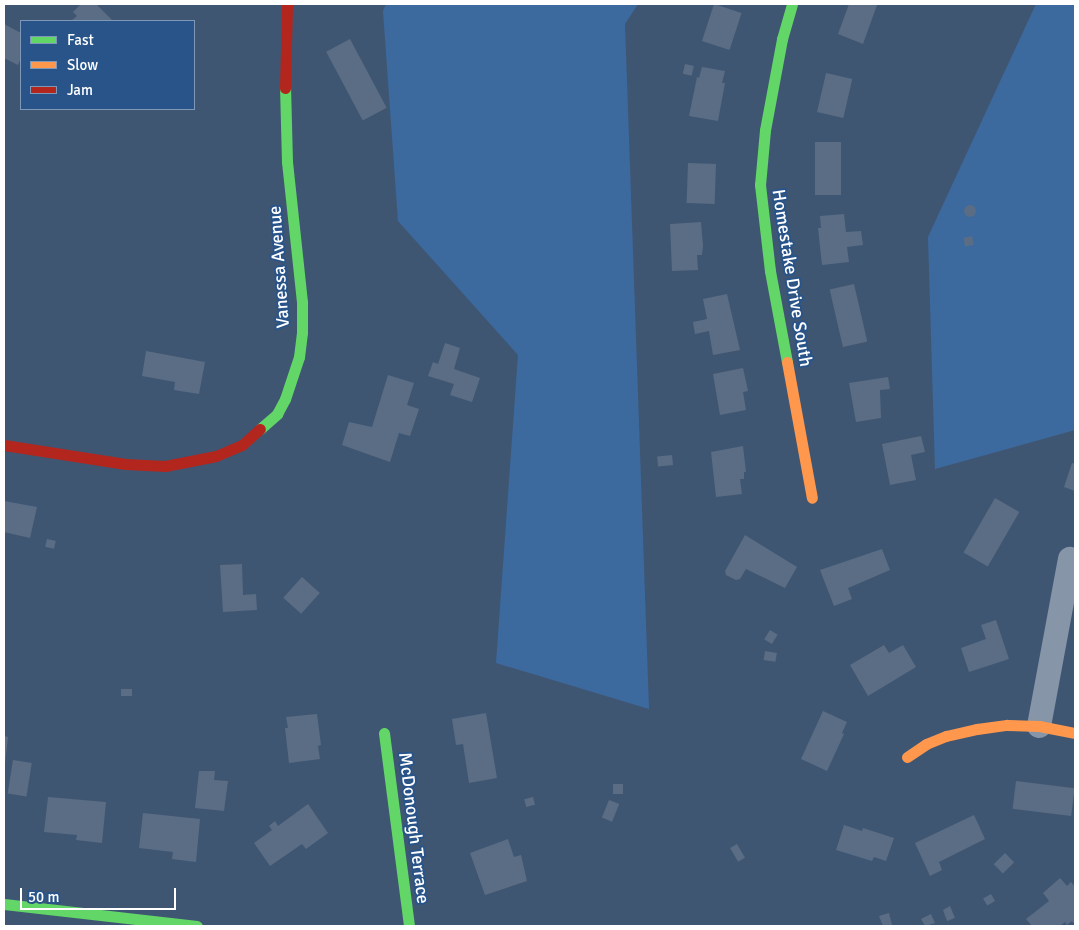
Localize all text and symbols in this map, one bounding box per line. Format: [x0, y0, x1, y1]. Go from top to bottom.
legend [20, 20, 195, 110]
text: Fast [67, 31, 94, 49]
text: Slow [67, 56, 98, 74]
text: Jam [67, 81, 93, 99]
street label: Homestake Drive South [767, 188, 817, 368]
street label: Vanessa Avenue [264, 205, 294, 329]
street label: McDonough Terrace [394, 751, 434, 905]
scale bar [22, 878, 179, 910]
text: 50 m [28, 888, 59, 906]

